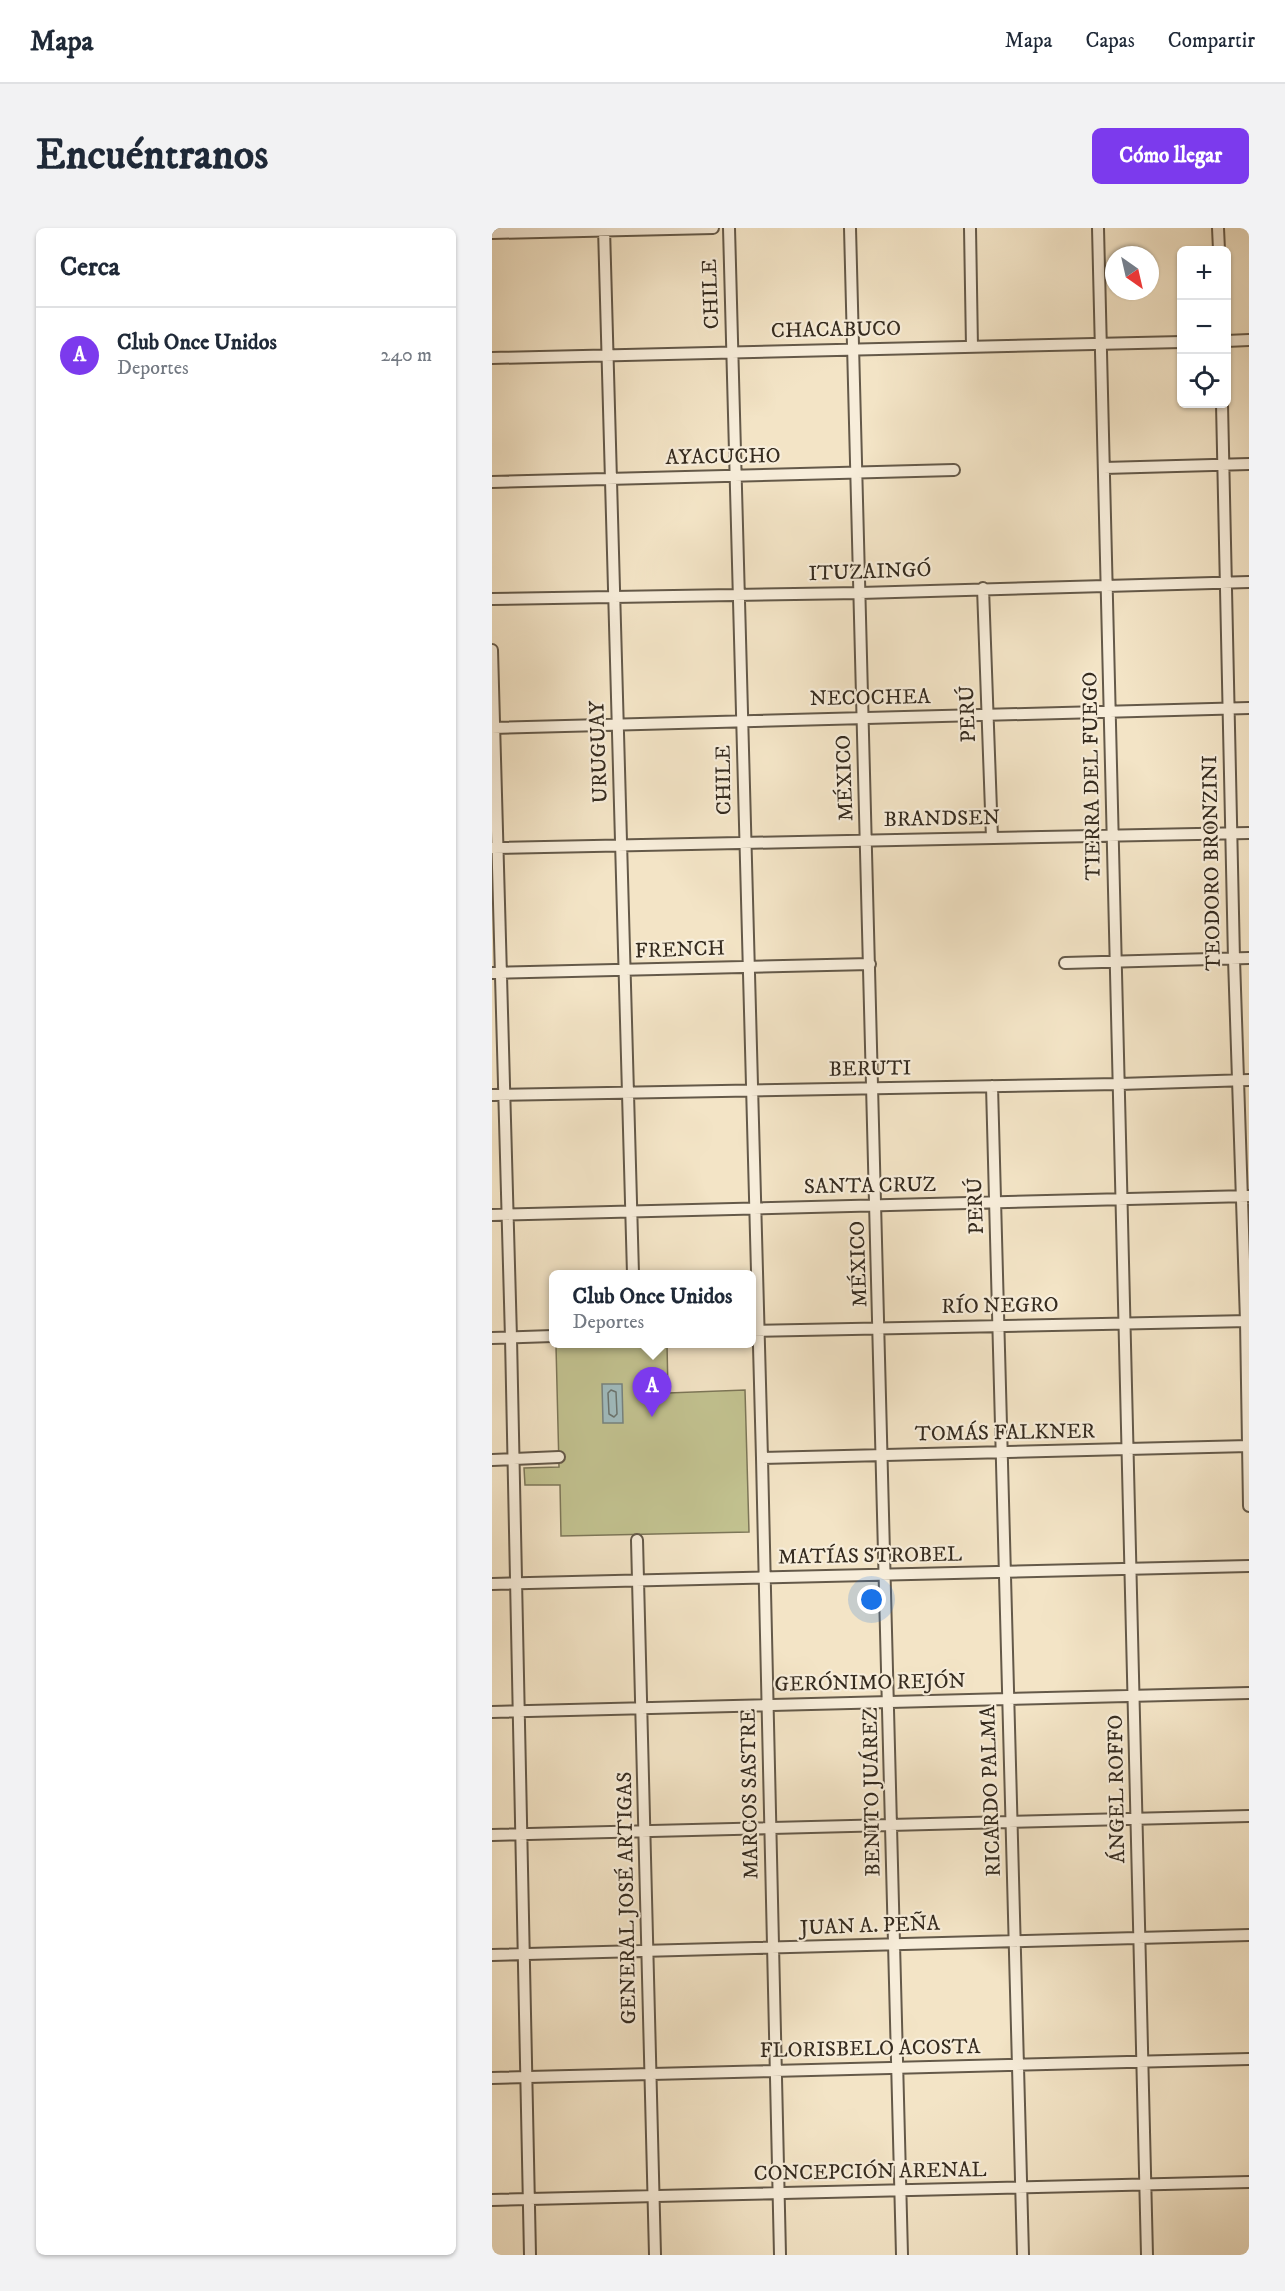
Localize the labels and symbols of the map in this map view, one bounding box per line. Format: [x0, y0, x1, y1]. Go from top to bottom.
north arrow [1105, 246, 1159, 300]
street label: CHILE [697, 258, 725, 330]
street label: CHACABUCO [771, 316, 901, 344]
street label: AYACUCHO [665, 443, 781, 471]
street label: ITUZAINGÓ [808, 555, 932, 587]
street label: TIERRA DEL FUEGO [1077, 671, 1107, 881]
street label: NECOCHEA [809, 684, 931, 712]
street label: PERÚ [952, 685, 982, 743]
street label: URUGUAY [584, 700, 614, 804]
street label: MÉXICO [829, 734, 860, 822]
street label: CHILE [710, 745, 738, 815]
street label: TEODORO BRONZINI [1197, 755, 1227, 971]
street label: BRANDSEN [884, 805, 1000, 833]
street label: FRENCH [634, 935, 726, 965]
street label: BERUTI [828, 1055, 912, 1083]
street label: SANTA CRUZ [804, 1172, 936, 1200]
street label: PERÚ [960, 1177, 990, 1235]
street label: MÉXICO [843, 1220, 874, 1308]
street label: RÍO NEGRO [941, 1290, 1059, 1320]
pin: A [632, 1368, 672, 1417]
street label: TOMÁS FALKNER [915, 1416, 1095, 1448]
street label: MATÍAS STROBEL [778, 1539, 962, 1571]
your location [857, 1585, 886, 1614]
street label: GERÓNIMO REJÓN [774, 1666, 966, 1698]
street label: RICARDO PALMA [975, 1704, 1007, 1877]
street label: BENITO JUÁREZ [856, 1707, 886, 1877]
street label: MARCOS SASTRE [736, 1708, 764, 1880]
street label: ÁNGEL ROFFO [1101, 1714, 1131, 1864]
street label: GENERAL JOSÉ ARTIGAS [611, 1771, 642, 2025]
street label: JUAN A. PEÑA [798, 1909, 941, 1942]
street label: FLORISBELO ACOSTA [759, 2034, 981, 2064]
street label: CONCEPCIÓN ARENAL [753, 2155, 987, 2187]

